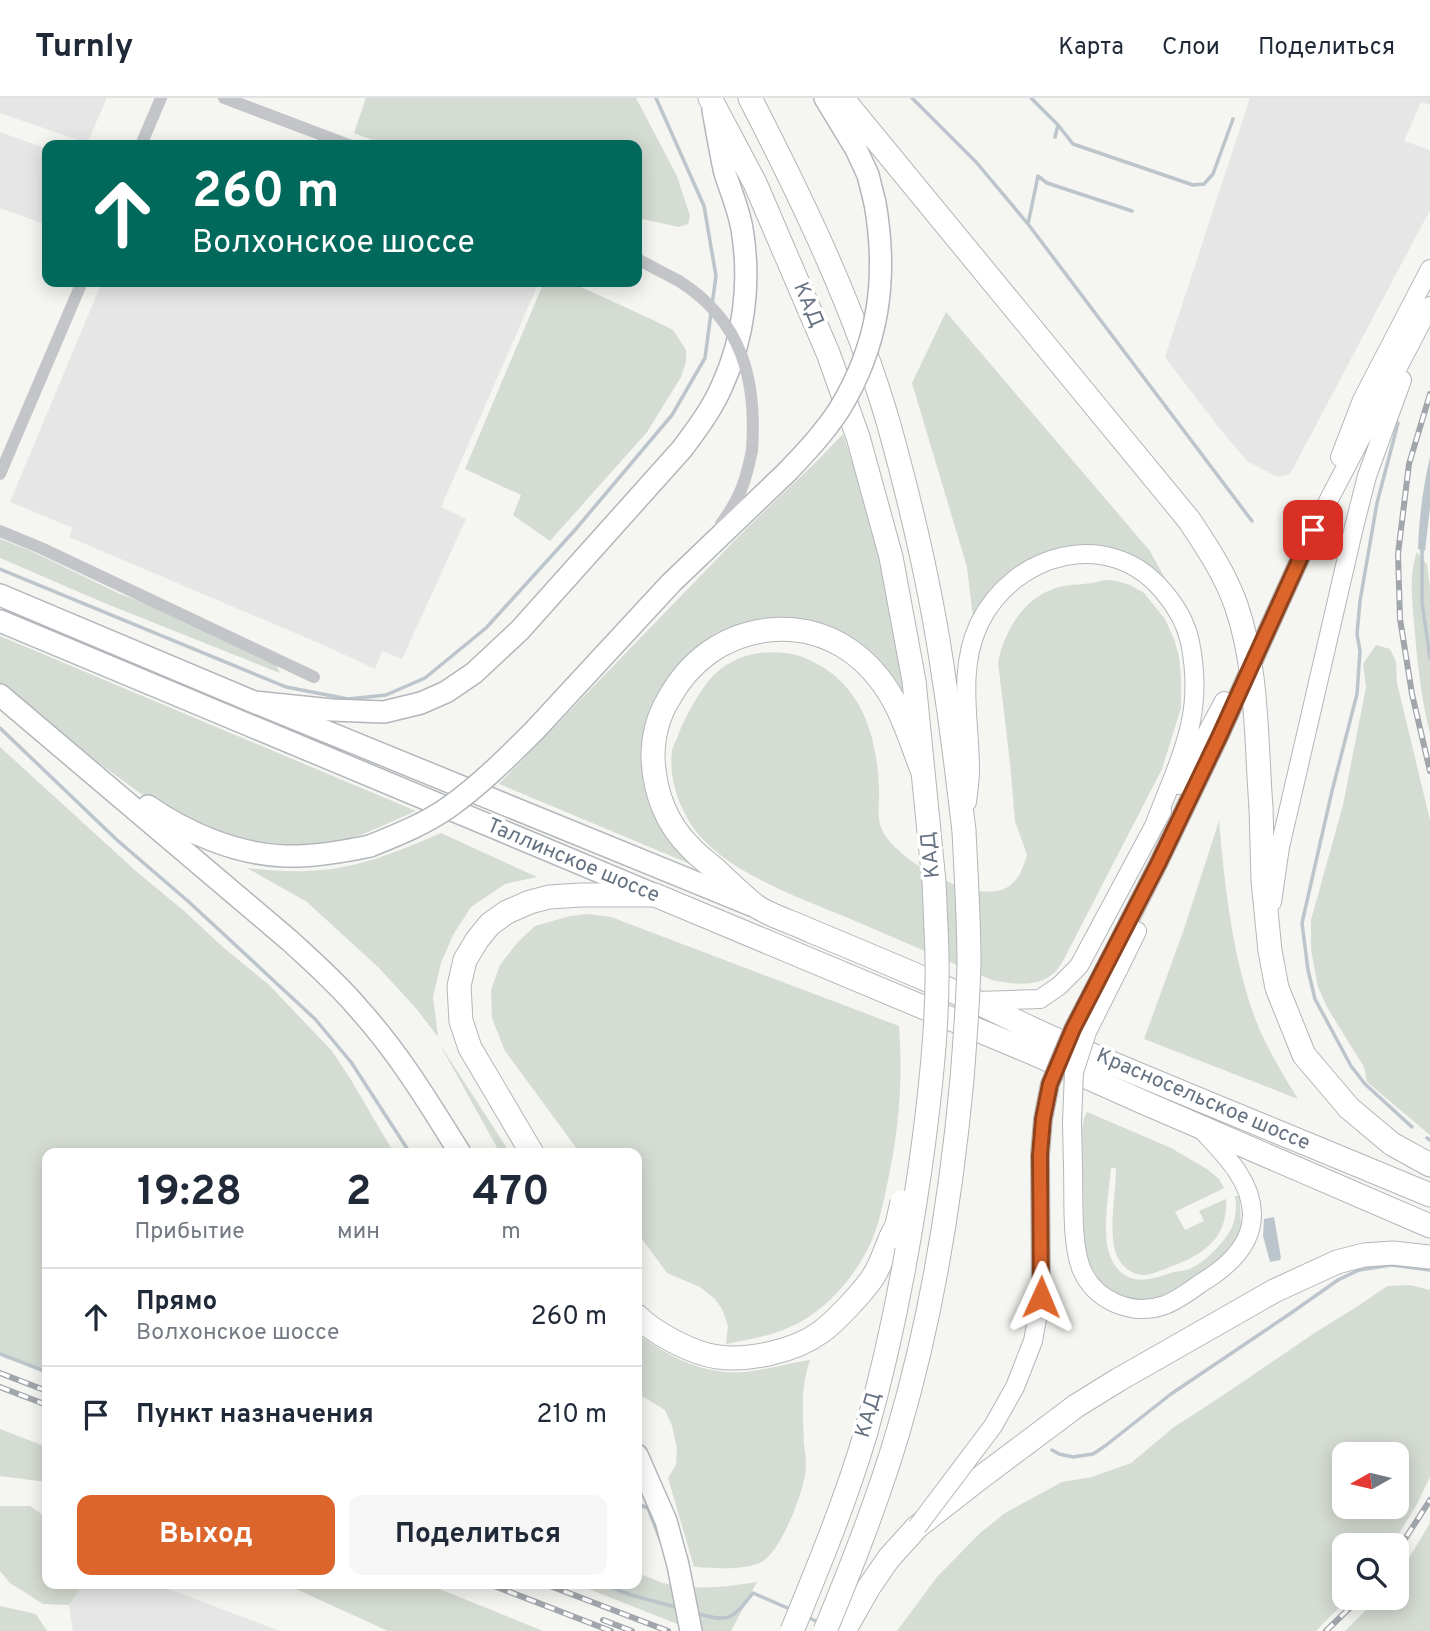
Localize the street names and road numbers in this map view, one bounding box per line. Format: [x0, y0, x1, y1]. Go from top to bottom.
street label: КАД [786, 278, 830, 332]
street label: Таллинское шоссе [483, 812, 663, 910]
street label: КАД [915, 830, 947, 880]
street label: Красносельское шоссе [1092, 1043, 1314, 1157]
street label: КАД [850, 1389, 888, 1441]

